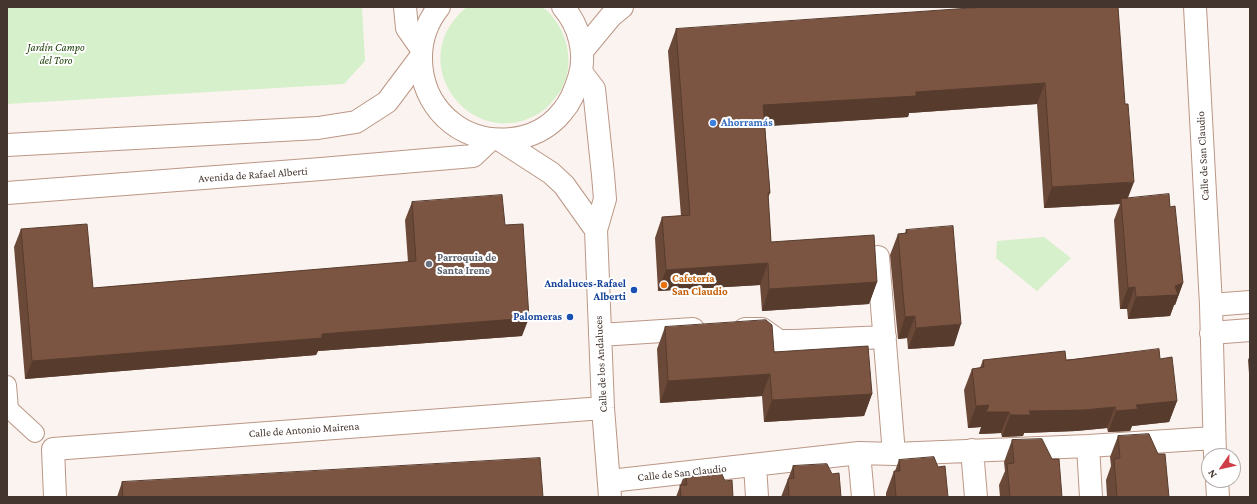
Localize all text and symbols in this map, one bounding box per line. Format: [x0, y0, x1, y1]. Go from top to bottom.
park label: Jardín Campo del Toro [27, 41, 85, 67]
street label: Calle de San Claudio [1194, 111, 1212, 201]
place label: Ahorramás [721, 116, 773, 130]
marker: Ahorramás [708, 118, 718, 128]
street label: Avenida de Rafael Alberti [198, 165, 308, 185]
place label: Parroquia de Santa Irene [437, 251, 496, 277]
marker: Parroquia de Santa Irene [424, 259, 434, 269]
place label: Cafetería San Claudio [672, 272, 728, 298]
place label: Andaluces-Rafael Alberti [544, 277, 626, 303]
marker: Cafetería San Claudio [659, 280, 669, 290]
marker: Andaluces-Rafael Alberti [629, 285, 639, 295]
place label: Palomeras [513, 310, 562, 324]
marker: Palomeras [565, 312, 575, 322]
street label: Calle de los Andaluces [592, 315, 610, 413]
street label: Calle de Antonio Mairena [248, 420, 360, 440]
north arrow [1201, 448, 1241, 488]
street label: Calle de San Claudio [637, 462, 727, 484]
text: N [1205, 468, 1219, 481]

